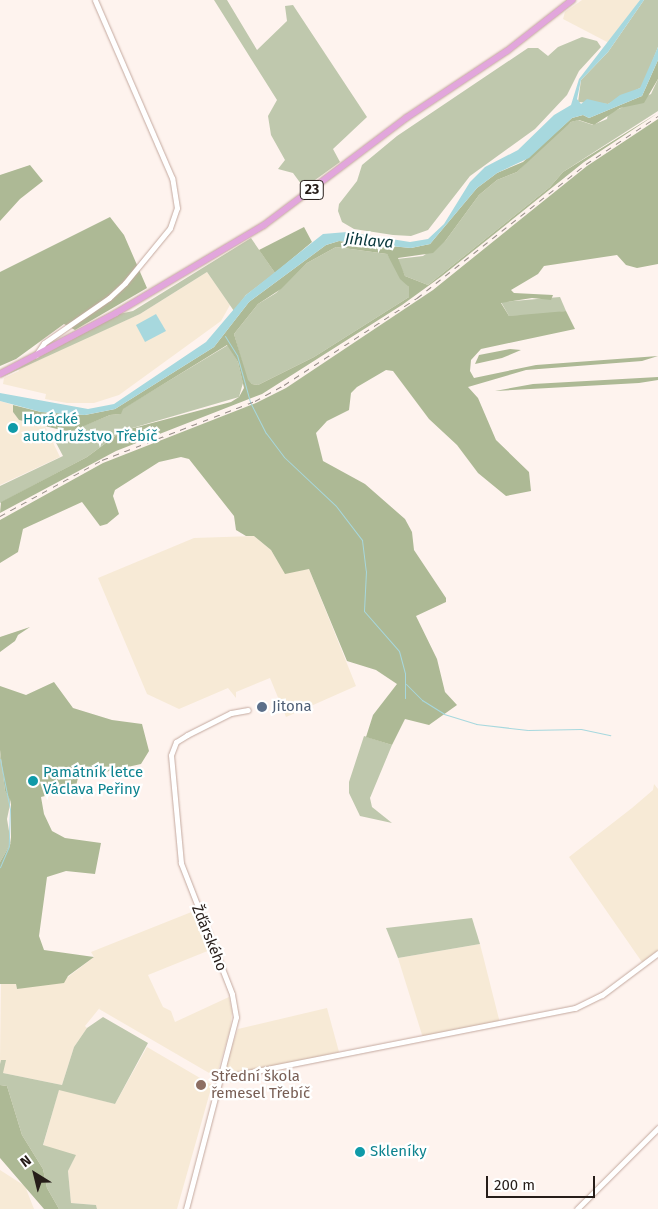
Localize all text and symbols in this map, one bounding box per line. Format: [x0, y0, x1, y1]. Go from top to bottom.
road number: 23 [300, 178, 324, 202]
water label: Jihlava [344, 229, 394, 253]
place label: Horácké autodružstvo Třebíč [23, 410, 157, 445]
marker: Horácké autodružstvo Třebíč [7, 422, 19, 434]
place label: Jitona [272, 698, 312, 716]
marker: Jitona [256, 701, 268, 713]
place label: Památník letce Václava Peřiny [43, 763, 143, 798]
marker: Památník letce Václava Peřiny [27, 775, 39, 787]
street label: Žďárského [188, 902, 230, 974]
place label: Střední škola řemesel Třebíč [211, 1067, 310, 1102]
marker: Střední škola řemesel Třebíč [195, 1079, 207, 1091]
place label: Skleníky [370, 1143, 427, 1161]
marker: Skleníky [354, 1146, 366, 1158]
north arrow [10, 1149, 60, 1199]
text: N [17, 1152, 35, 1171]
scale bar [488, 1166, 597, 1198]
text: 200 m [494, 1176, 535, 1194]

